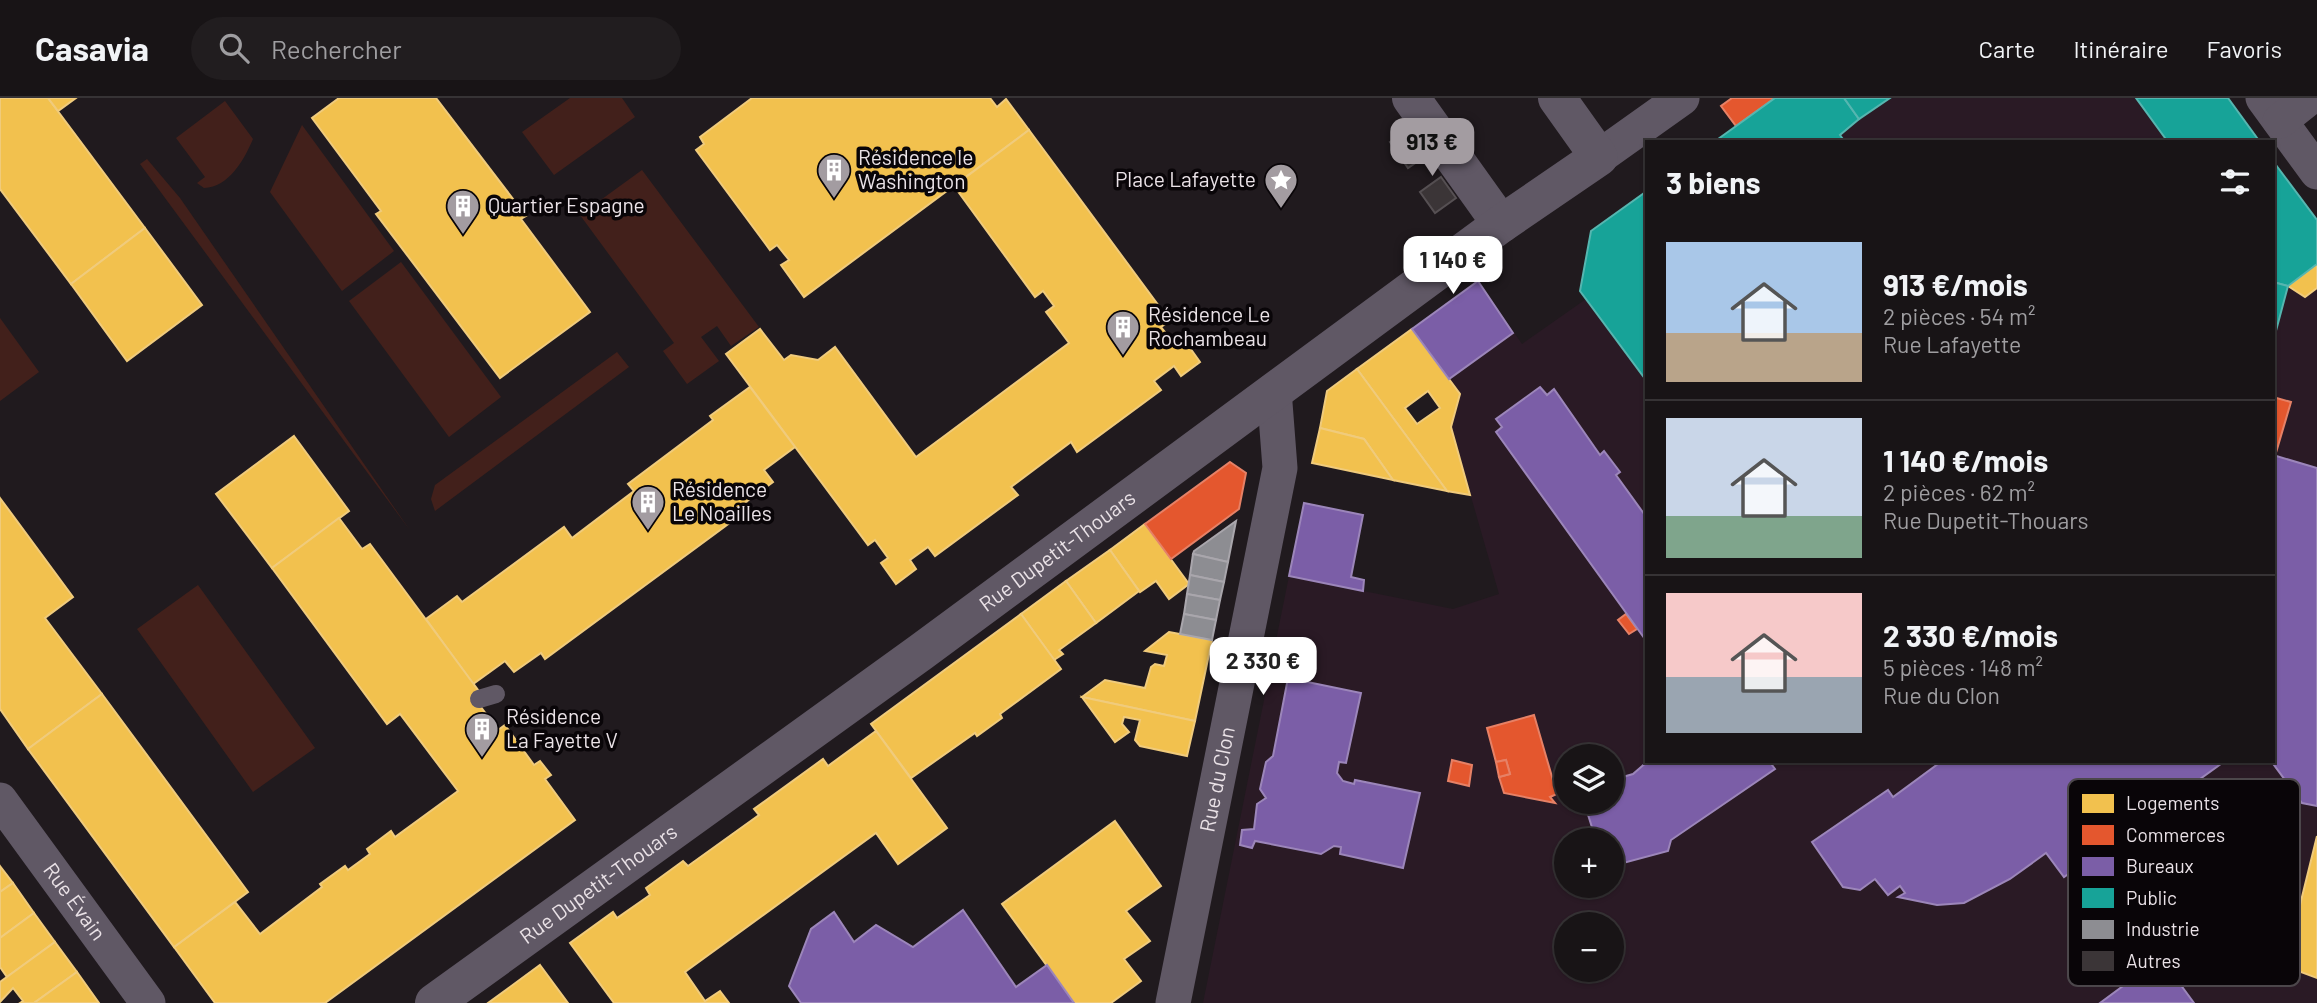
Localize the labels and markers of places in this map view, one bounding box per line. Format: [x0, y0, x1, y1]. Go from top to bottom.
pin: 913 € [1383, 118, 1481, 178]
place label: Résidence le Washington [858, 144, 973, 193]
building icon: Résidence le Washington [815, 151, 853, 200]
place icon: Place Lafayette [1262, 161, 1300, 210]
place label: Place Lafayette [1115, 166, 1256, 191]
building icon: Quartier Espagne [444, 187, 482, 236]
place label: Quartier Espagne [488, 192, 645, 217]
pin: 1 140 € [1388, 236, 1518, 296]
place label: Résidence Le Rochambeau [1148, 301, 1270, 350]
building icon: Résidence Le Rochambeau [1104, 308, 1142, 357]
place label: Résidence Le Noailles [672, 476, 772, 525]
building icon: Résidence Le Noailles [629, 483, 667, 532]
pin: 2 330 € [1198, 638, 1328, 697]
place label: Résidence La Fayette V [506, 703, 618, 752]
building icon: Résidence La Fayette V [463, 710, 501, 759]

